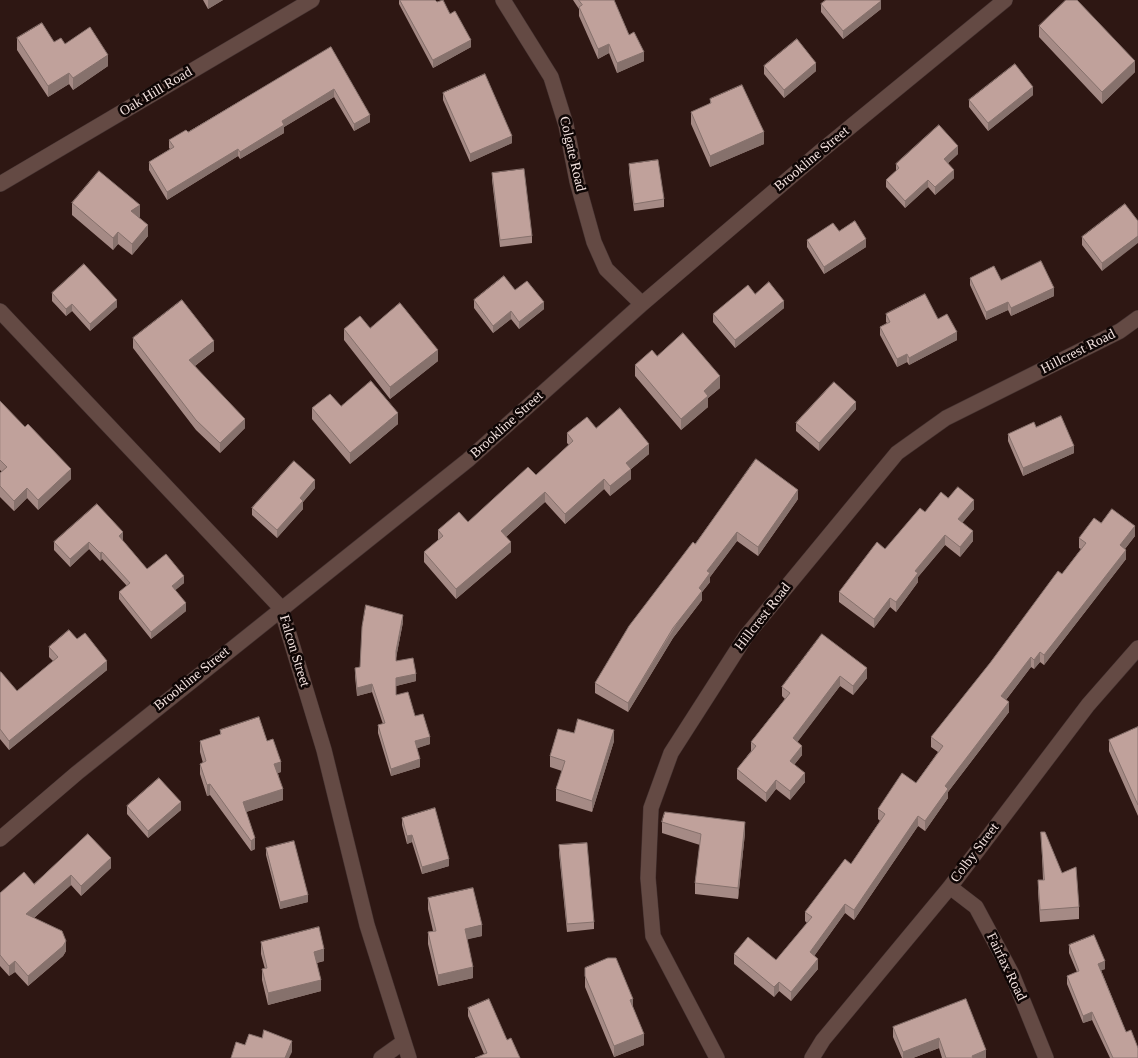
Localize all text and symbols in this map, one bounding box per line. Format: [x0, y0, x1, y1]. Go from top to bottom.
street label: Oak Hill Road [117, 64, 195, 120]
street label: Colgate Road [555, 115, 589, 193]
street label: Brookline Street [771, 123, 853, 195]
street label: Hillcrest Road [1038, 326, 1118, 378]
street label: Brookline Street [467, 388, 547, 462]
street label: Hillcrest Road [731, 580, 795, 654]
street label: Falcon Street [275, 613, 313, 689]
street label: Brookline Street [151, 643, 233, 715]
street label: Colby Street [947, 820, 1003, 886]
street label: Fairfax Road [982, 930, 1030, 1004]

